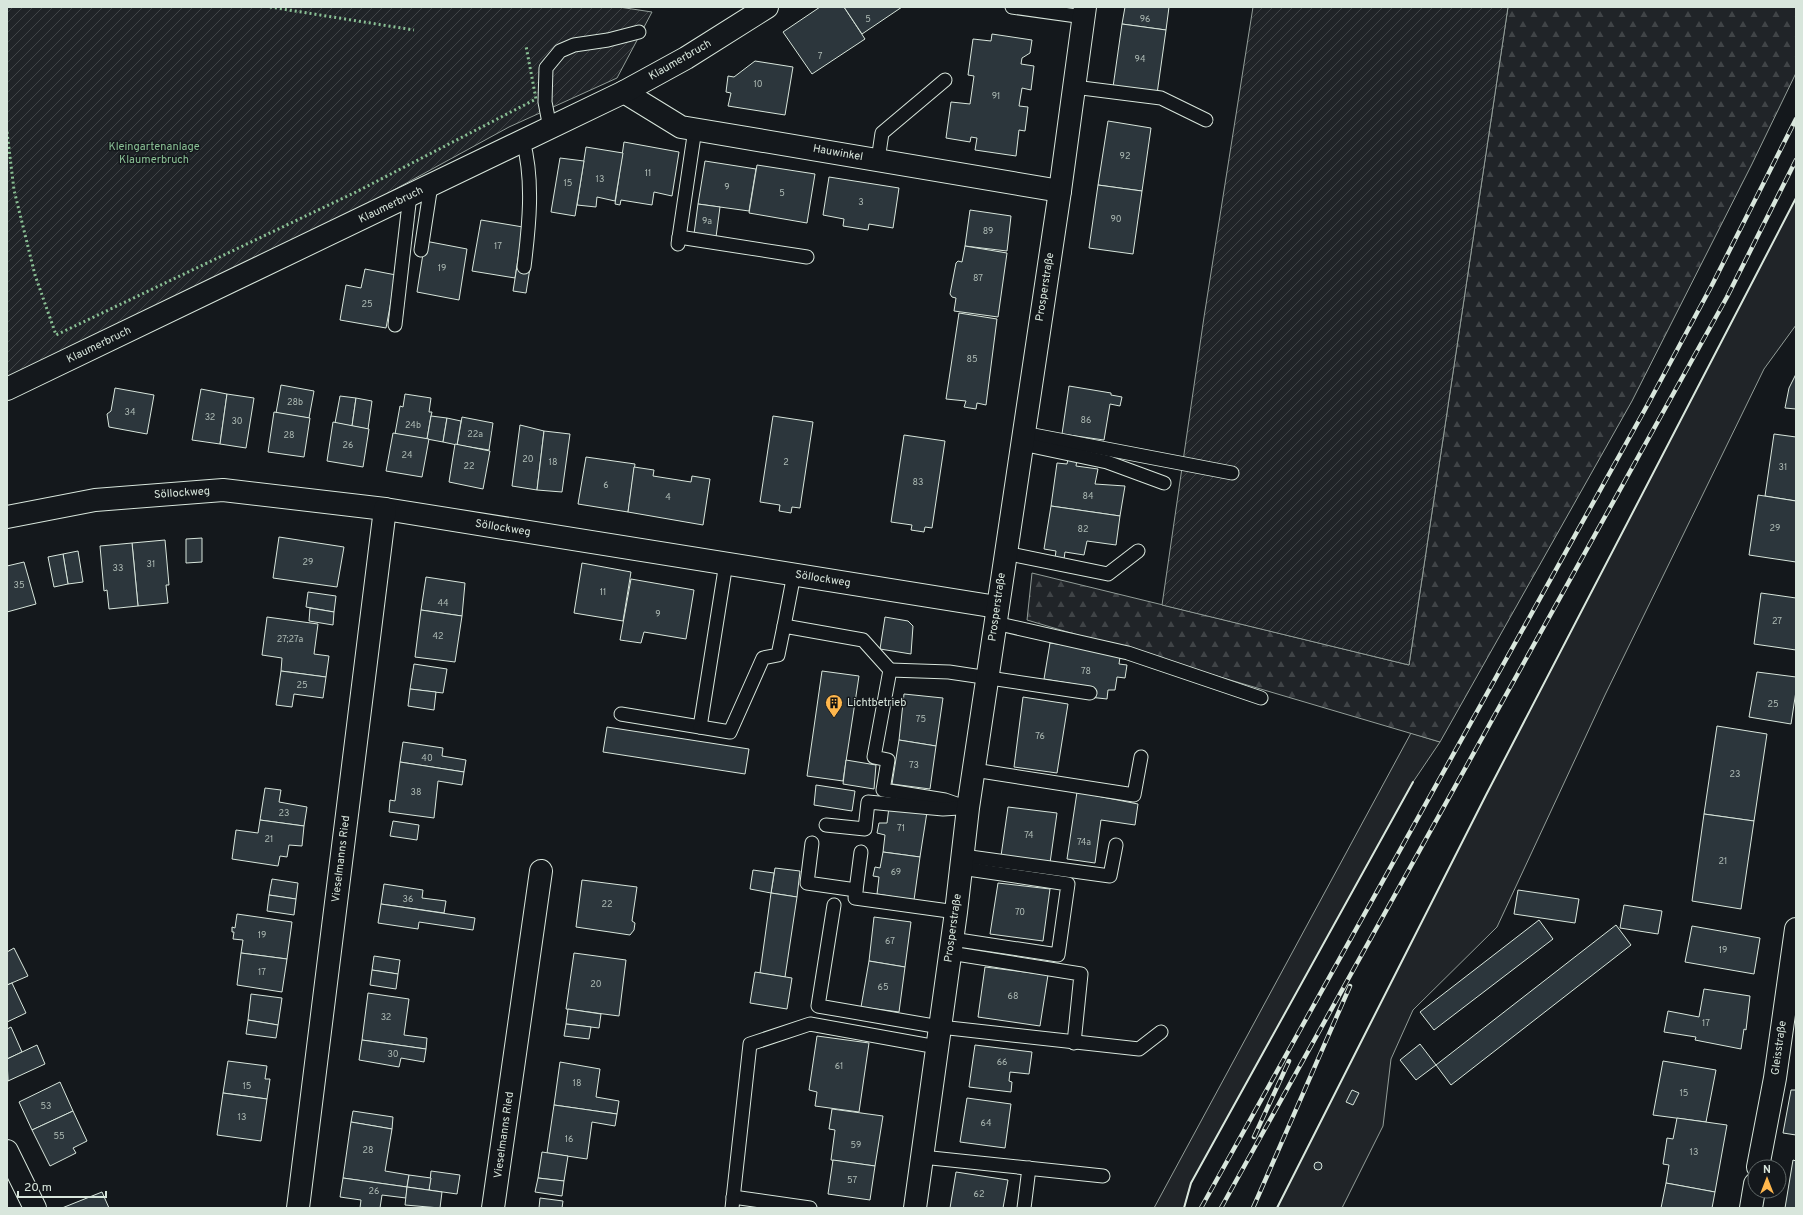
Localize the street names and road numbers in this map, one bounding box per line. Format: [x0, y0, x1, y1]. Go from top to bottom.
street label: Klaumerbruch [646, 36, 714, 84]
street label: Hauwinkel [812, 142, 864, 164]
street label: Klaumerbruch [356, 183, 426, 227]
street label: Prosperstraße [1033, 252, 1057, 322]
street label: Klaumerbruch [64, 323, 134, 367]
street label: Söllockweg [154, 484, 210, 502]
street label: Söllockweg [474, 517, 532, 539]
street label: Söllockweg [794, 568, 852, 590]
street label: Prosperstraße [985, 572, 1009, 642]
street label: Vieselmanns Ried [329, 815, 353, 903]
street label: Prosperstraße [941, 893, 965, 963]
street label: Gleisstraße [1768, 1020, 1790, 1076]
street label: Vieselmanns Ried [491, 1091, 517, 1179]

